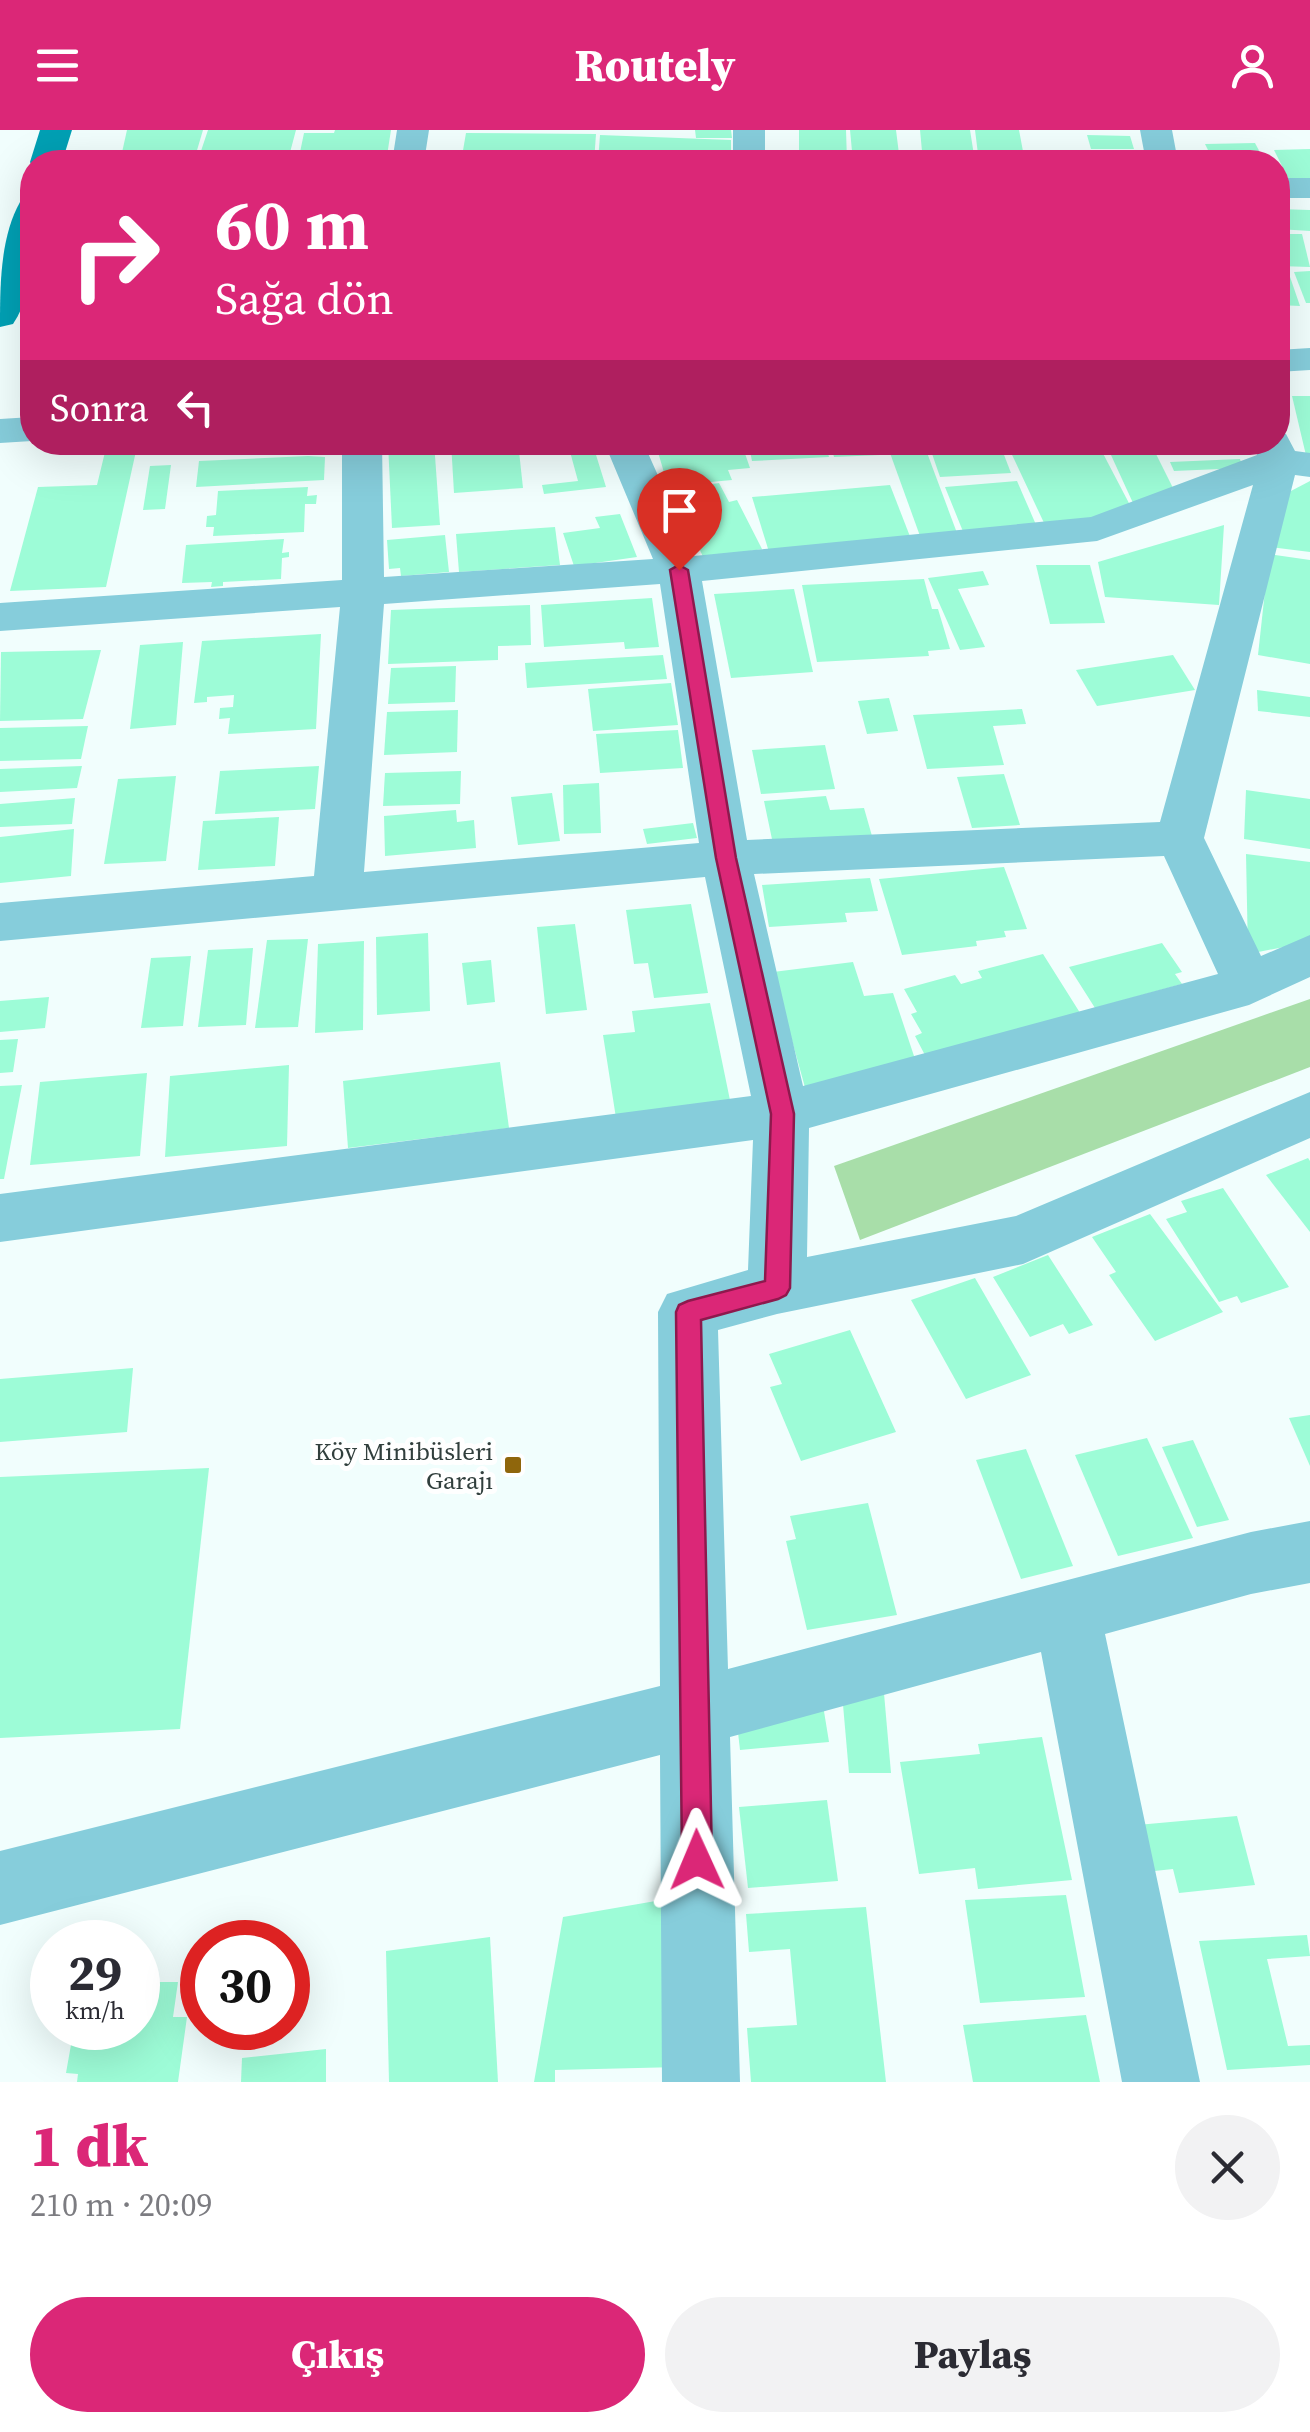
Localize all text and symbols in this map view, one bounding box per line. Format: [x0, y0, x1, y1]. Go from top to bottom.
text: Routely [575, 34, 735, 96]
icon: menu [30, 38, 85, 93]
icon: person [1225, 38, 1280, 93]
text: 60 m [215, 176, 369, 272]
icon: right [50, 190, 180, 320]
text: Sağa dön [215, 267, 394, 329]
icon: left [168, 380, 223, 435]
text: Sonra [50, 382, 148, 434]
pin [637, 468, 722, 571]
icon: arrive [652, 483, 707, 538]
place label: Köy Minibüsleri Garajı [315, 1434, 493, 1497]
marker: Köy Minibüsleri Garajı [502, 1454, 524, 1476]
position arrow [645, 1808, 749, 1912]
speed limit sign: 30 [180, 1920, 310, 2050]
text: 29 [68, 1938, 122, 2007]
text: km/h [65, 1993, 125, 2027]
text: 1 dk [30, 2104, 148, 2186]
button: close [1175, 2115, 1280, 2220]
text: 210 m · 20:09 [30, 2183, 212, 2227]
button: Çıkış [30, 2297, 645, 2412]
button: Paylaş [665, 2297, 1280, 2412]

